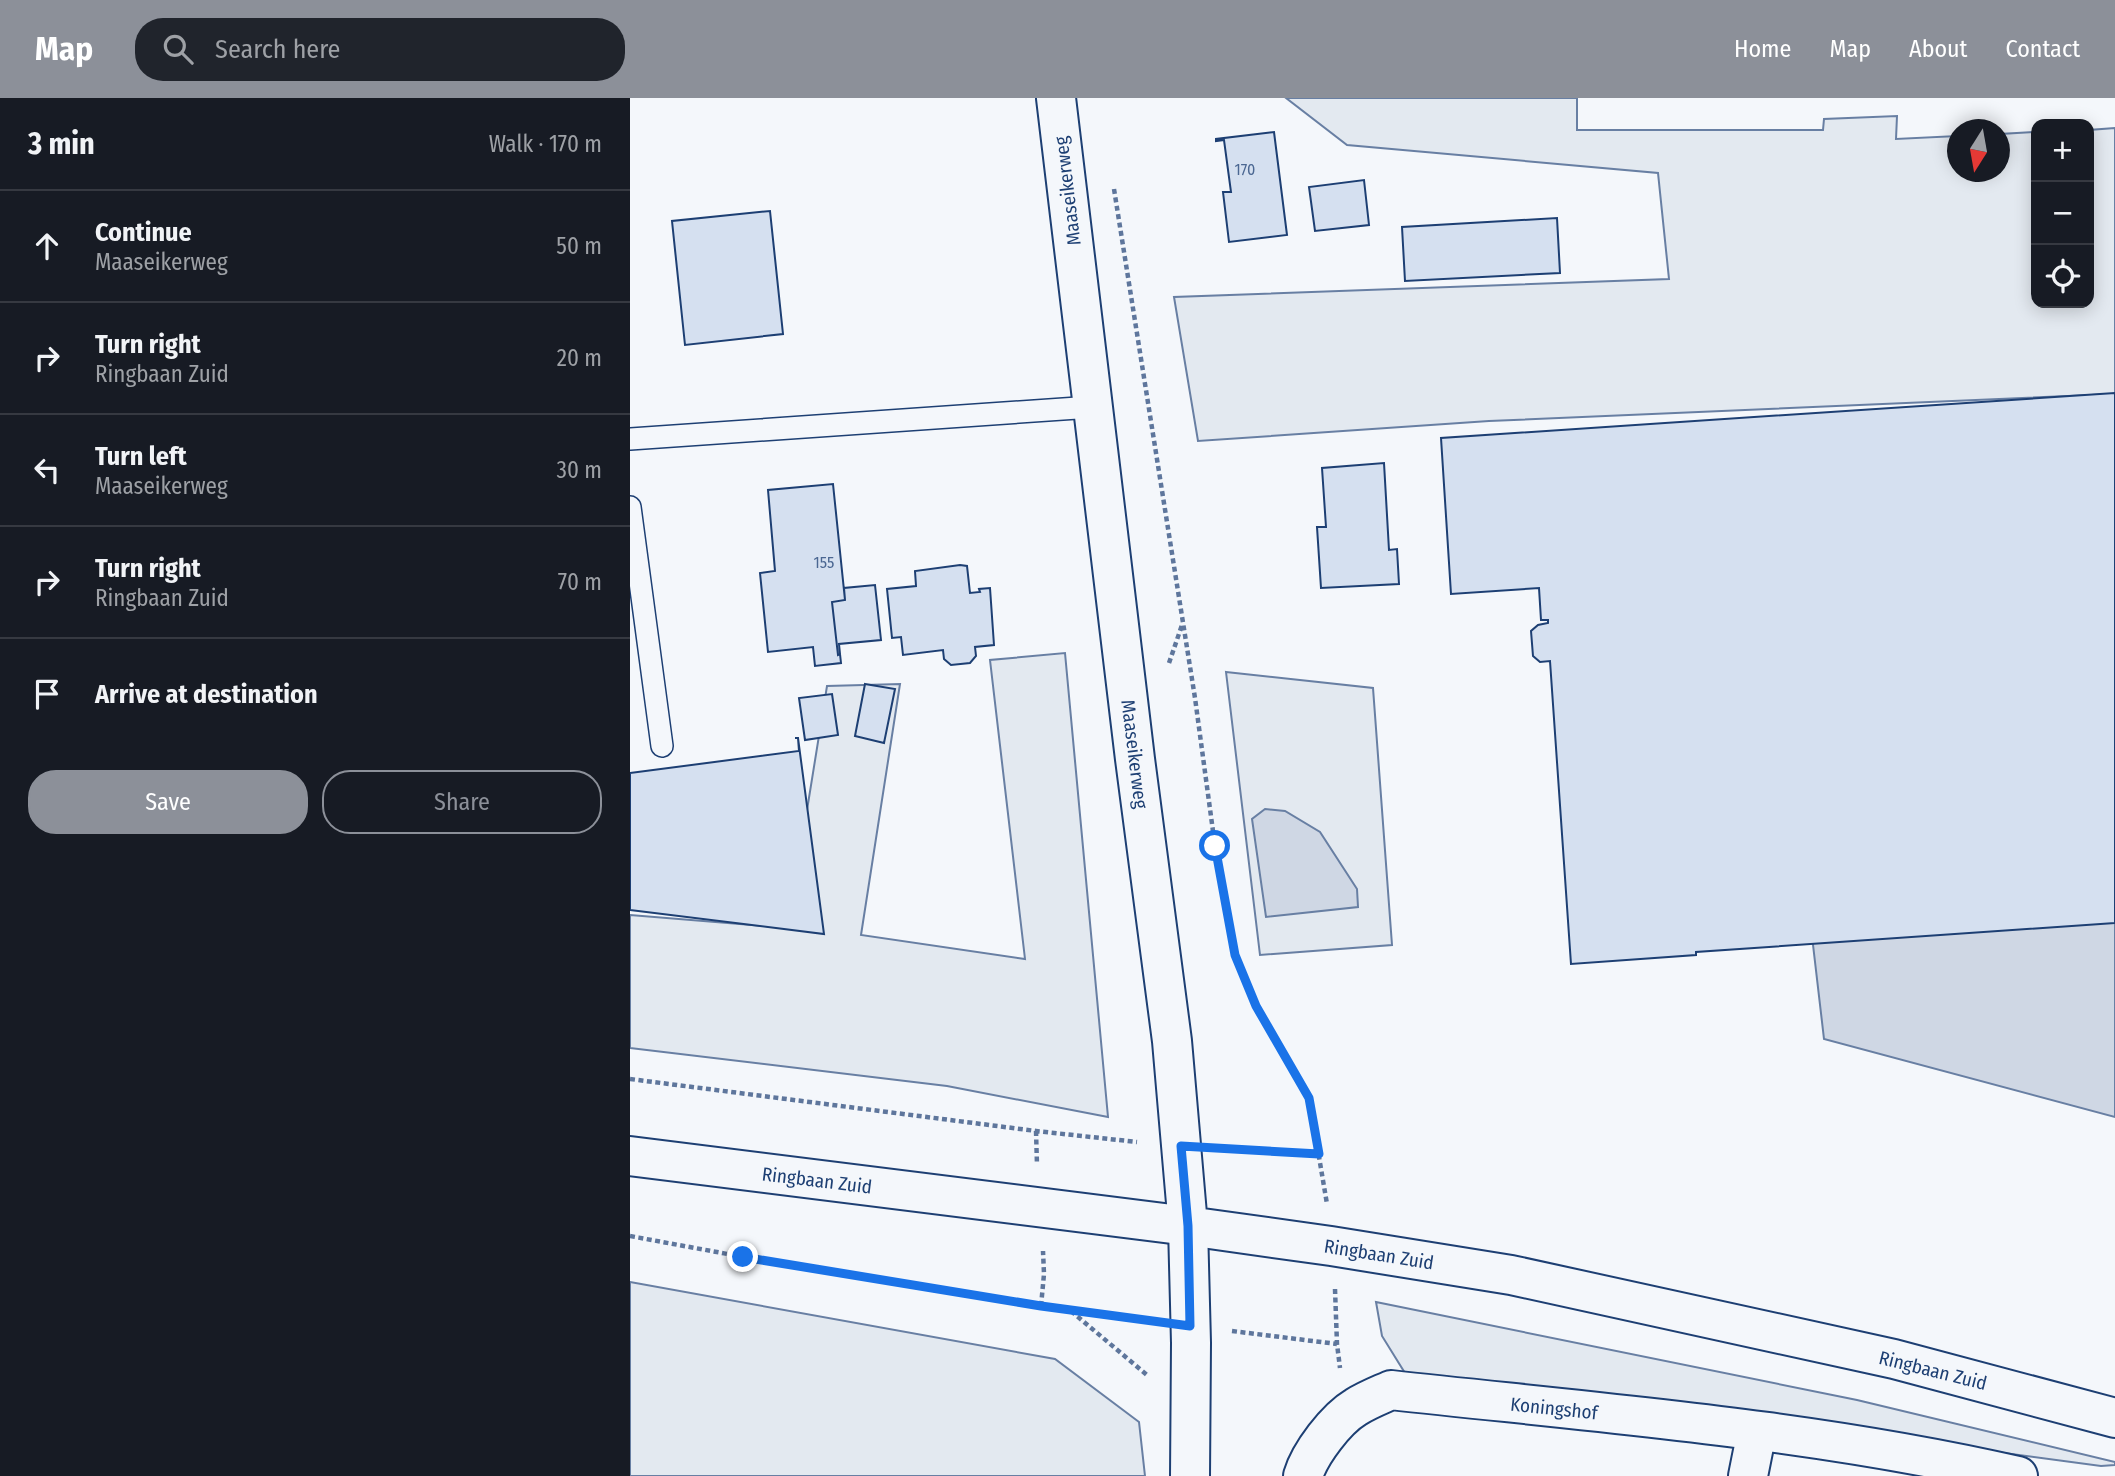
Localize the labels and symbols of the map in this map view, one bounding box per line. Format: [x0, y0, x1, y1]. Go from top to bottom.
north arrow [1947, 119, 2010, 182]
street label: Maaseikerweg [1049, 135, 1086, 247]
house number: 170 [1235, 160, 1255, 179]
house number: 155 [814, 553, 834, 572]
street label: Maaseikerweg [1116, 698, 1153, 810]
route start [1199, 830, 1230, 861]
street label: Ringbaan Zuid [761, 1162, 873, 1199]
street label: Ringbaan Zuid [1323, 1234, 1435, 1274]
route end [727, 1241, 758, 1272]
street label: Ringbaan Zuid [1876, 1346, 1989, 1395]
street label: Koningshof [1509, 1392, 1600, 1425]

